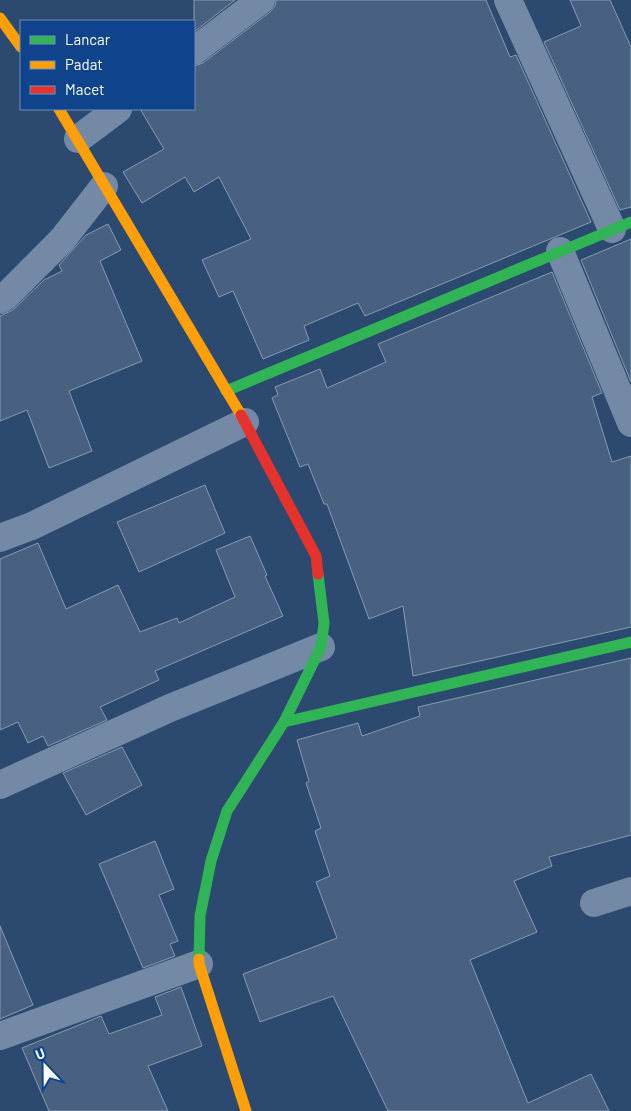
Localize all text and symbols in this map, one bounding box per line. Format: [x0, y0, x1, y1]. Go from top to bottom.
legend [20, 20, 195, 110]
text: Lancar [65, 30, 111, 48]
text: Padat [65, 55, 103, 73]
text: Macet [65, 80, 105, 98]
north arrow [20, 1041, 70, 1091]
text: U [33, 1044, 47, 1063]

